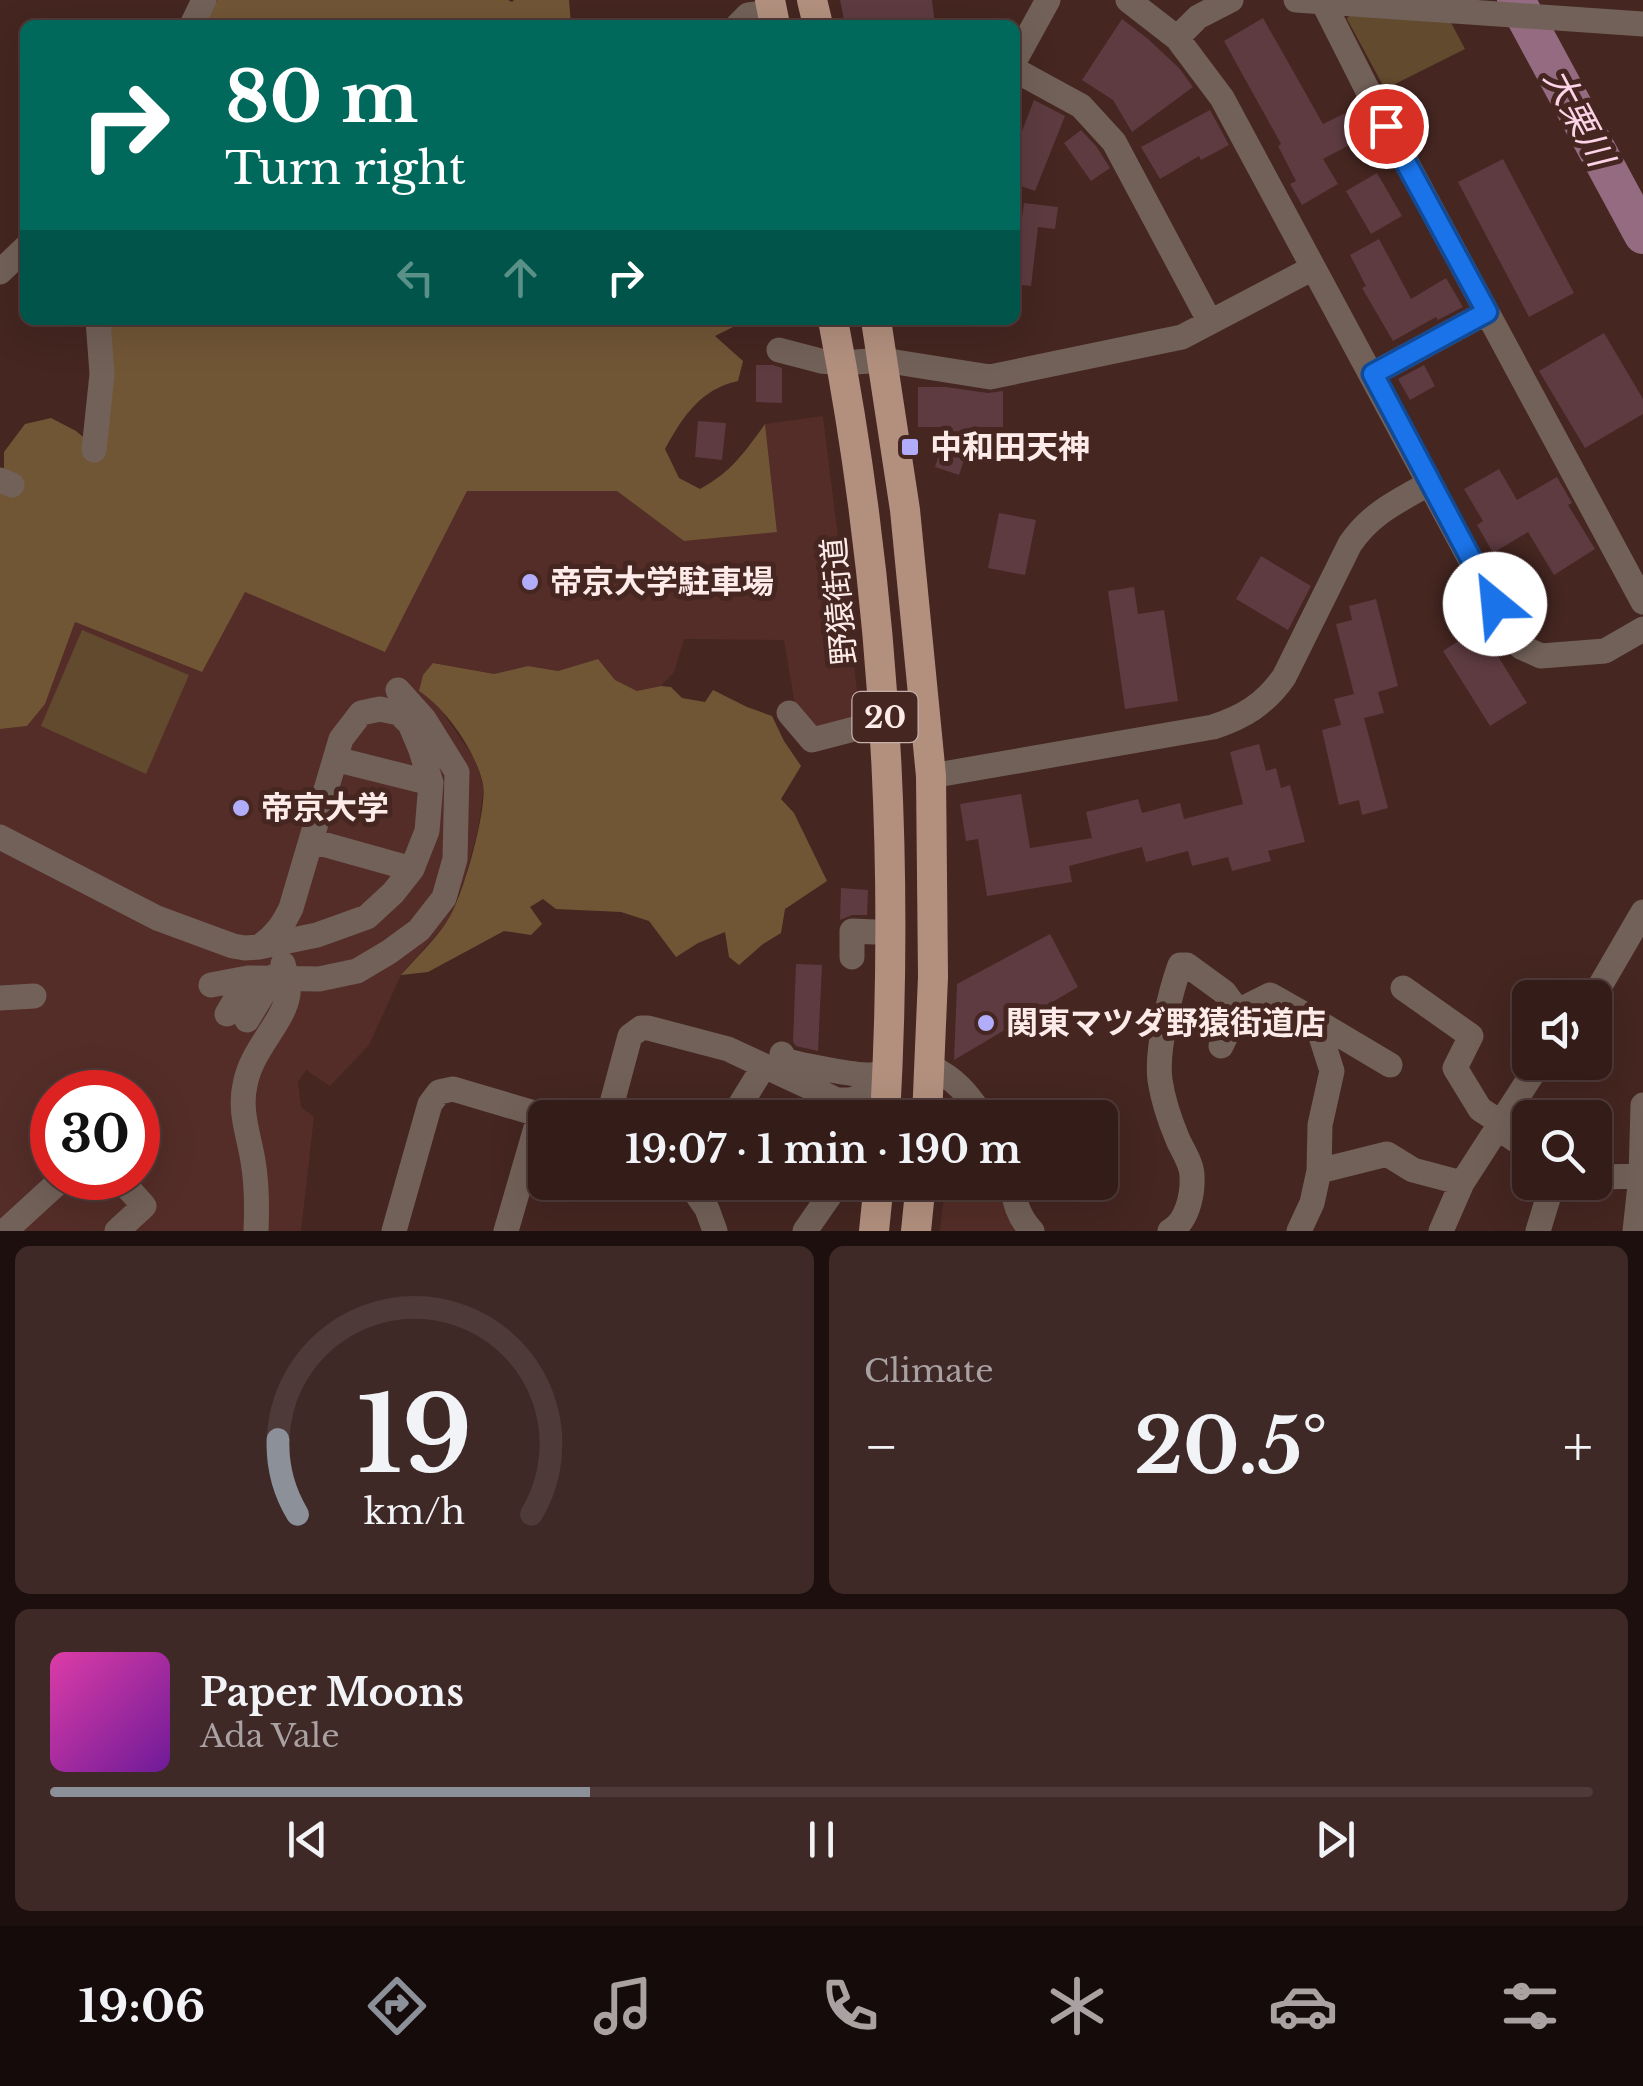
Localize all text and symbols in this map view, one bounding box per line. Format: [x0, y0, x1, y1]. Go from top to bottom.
text: 80 m [225, 54, 418, 141]
icon: right [60, 60, 190, 190]
water label: 大栗川 [1535, 61, 1625, 177]
pin [1344, 84, 1429, 169]
icon: arrive [1359, 99, 1414, 154]
text: Turn right [225, 140, 466, 196]
icon: left [388, 250, 443, 305]
icon: ahead [493, 250, 548, 305]
icon: right [598, 250, 653, 305]
place label: 中和田天神 [930, 427, 1090, 467]
marker: 中和田天神 [899, 436, 921, 458]
street label: 野猿街道 [813, 535, 865, 667]
position arrow [1443, 552, 1547, 656]
place label: 帝京大学駐車場 [550, 562, 774, 602]
marker: 帝京大学駐車場 [519, 571, 541, 593]
road number: 20 [852, 692, 918, 742]
place label: 帝京大学 [261, 788, 389, 828]
marker: 帝京大学 [230, 797, 252, 819]
map controls [1512, 980, 1612, 1200]
button: sound [1512, 980, 1612, 1080]
place label: 関東マツダ野猿街道店 [1006, 1003, 1326, 1043]
marker: 関東マツダ野猿街道店 [975, 1012, 997, 1034]
speed limit sign: 30 [30, 1070, 160, 1200]
button: search [1512, 1100, 1612, 1200]
text: 19:07 · 1 min · 190 m [625, 1126, 1021, 1173]
text: Climate [864, 1351, 993, 1391]
text: 19 [357, 1371, 472, 1500]
text: 20.5° [1134, 1400, 1327, 1493]
text: − [864, 1413, 899, 1481]
text: + [1563, 1413, 1593, 1481]
text: km/h [364, 1489, 465, 1534]
text: Paper Moons [200, 1669, 464, 1716]
text: Ada Vale [200, 1716, 340, 1756]
icon: previous [280, 1812, 335, 1867]
icon: pause [794, 1812, 849, 1867]
icon: next [1308, 1812, 1363, 1867]
icon: directions [362, 1971, 432, 2041]
icon: music [588, 1971, 658, 2041]
icon: phone [815, 1971, 885, 2041]
icon: climate [1042, 1971, 1112, 2041]
icon: car [1268, 1971, 1338, 2041]
icon: filters [1495, 1971, 1565, 2041]
text: 19:06 [78, 1978, 205, 2034]

